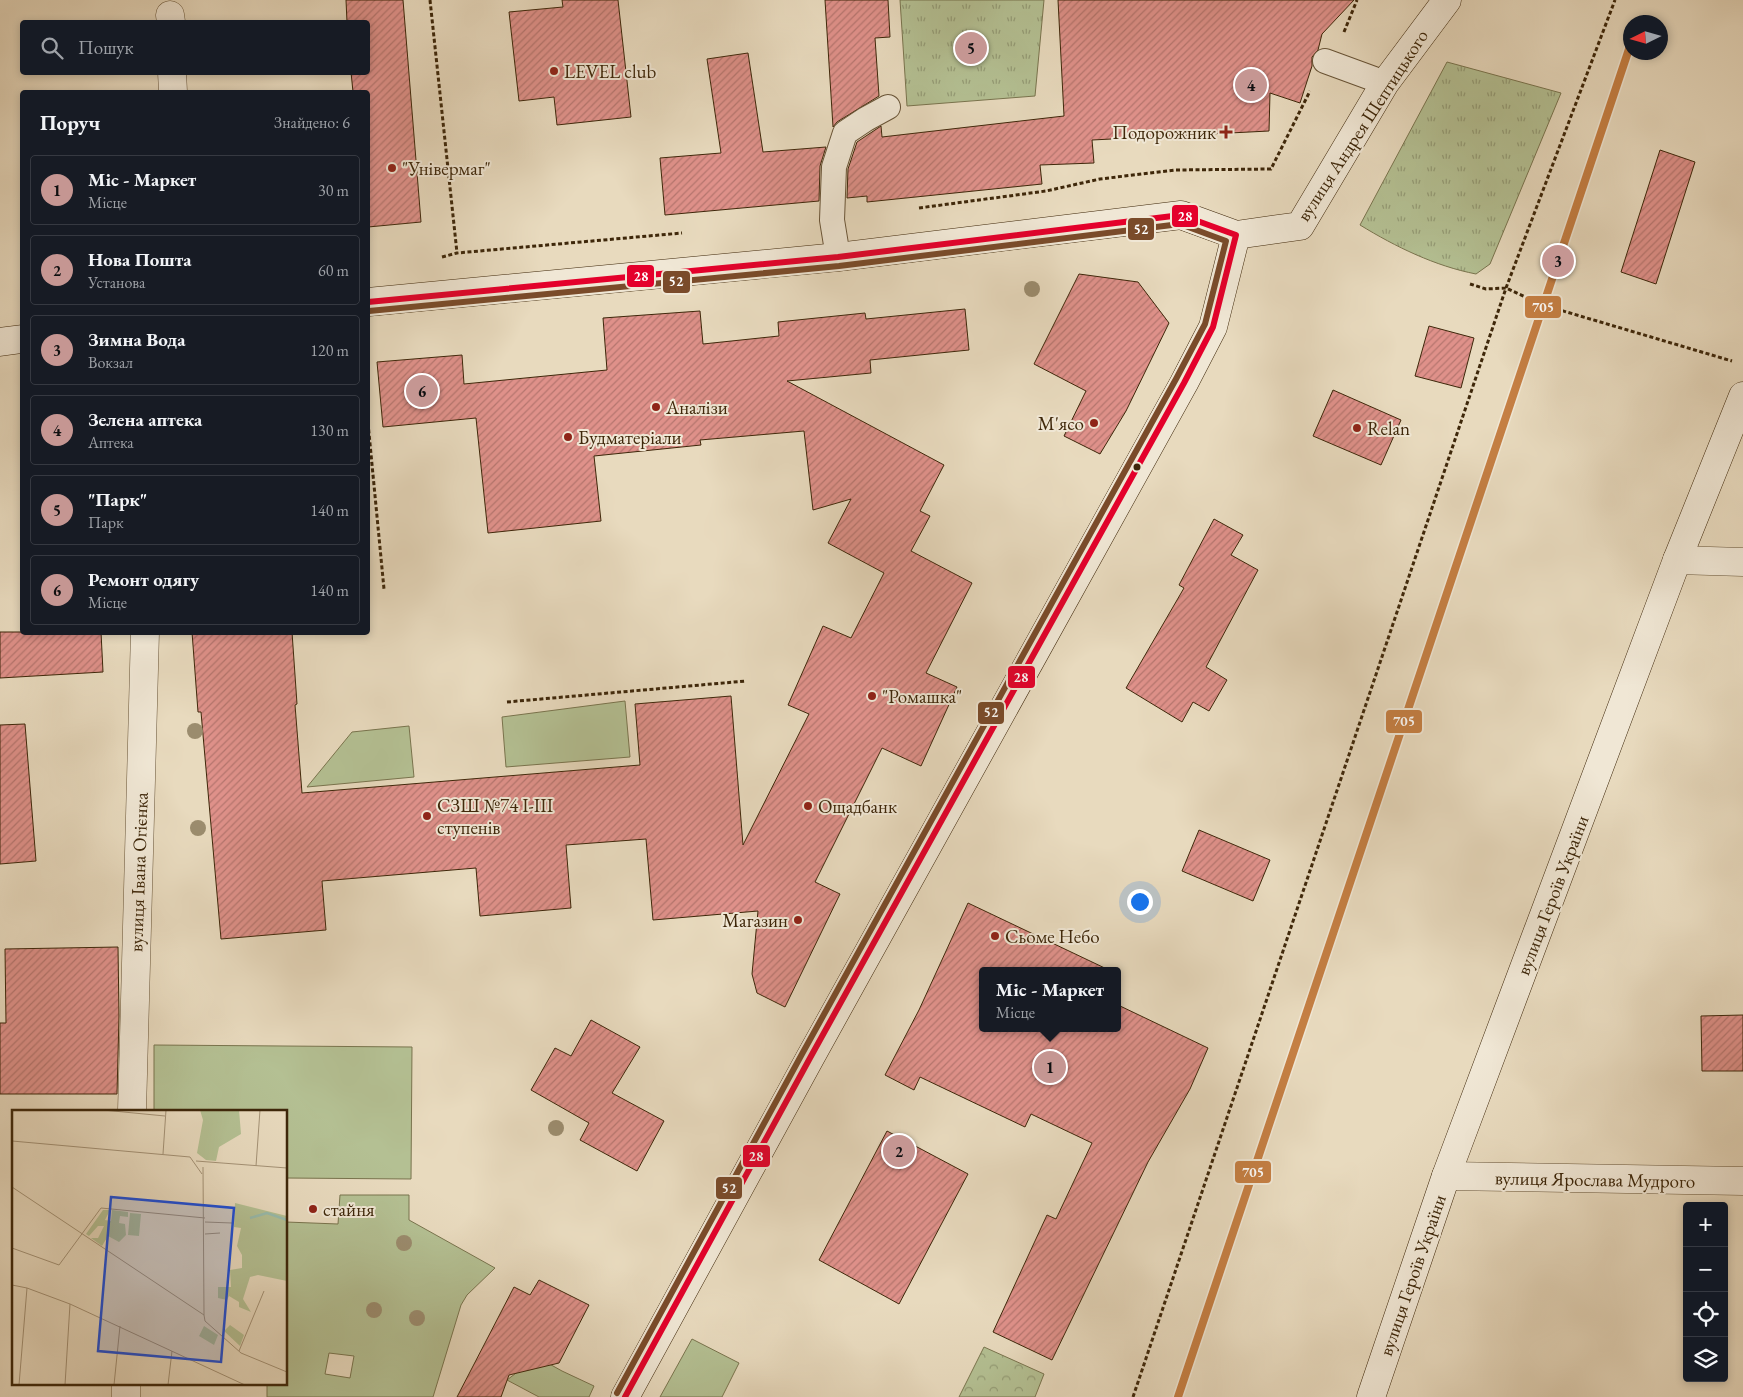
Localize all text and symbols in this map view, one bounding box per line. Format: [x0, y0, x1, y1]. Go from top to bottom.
north arrow [1623, 15, 1668, 60]
search box [20, 20, 370, 75]
street label: вулиця Андрея Шептицького [1291, 25, 1434, 226]
pin: 5 [955, 29, 987, 67]
icon: search [38, 34, 66, 62]
text: Пошук [78, 35, 134, 60]
place label: LEVEL club [564, 59, 656, 84]
marker: LEVEL club [548, 65, 560, 77]
pin: 4 [1235, 66, 1267, 104]
text: Поруч [40, 109, 100, 136]
text: Знайдено: 6 [274, 112, 350, 133]
place label: Подорожник [1112, 120, 1216, 145]
marker: Подорожник [1220, 126, 1232, 138]
place label: "Універмаг" [402, 156, 491, 181]
marker: "Універмаг" [386, 162, 398, 174]
text: Міс - Маркет [88, 167, 196, 192]
text: 1 [53, 180, 61, 201]
text: 30 m [318, 180, 349, 201]
text: Місце [88, 192, 127, 213]
line badge: 28 [1171, 204, 1199, 228]
text: 28 [1178, 207, 1192, 225]
line badge: 52 [1127, 217, 1155, 241]
text: 52 [1134, 220, 1149, 238]
pin: 3 [1542, 242, 1574, 280]
text: Нова Пошта [88, 247, 192, 272]
text: 2 [53, 260, 61, 281]
text: 60 m [318, 260, 349, 281]
line badge: 28 [626, 264, 655, 288]
text: 28 [634, 267, 648, 285]
line badge: 52 [662, 270, 691, 294]
text: Установа [88, 272, 145, 293]
text: 52 [669, 272, 684, 290]
line badge: 705 [1524, 295, 1562, 319]
text: 705 [1532, 298, 1554, 316]
text: Зимна Вода [88, 327, 186, 352]
text: 3 [53, 340, 61, 361]
text: 120 m [310, 340, 349, 361]
text: Вокзал [88, 352, 133, 373]
pin: 6 [406, 372, 438, 410]
place label: Аналізи [665, 395, 728, 420]
marker: Аналізи [650, 401, 662, 413]
text: Зелена аптека [88, 407, 202, 432]
place label: М'ясо [1038, 411, 1084, 436]
place label: Relan [1367, 416, 1410, 441]
marker: М'ясо [1088, 417, 1100, 429]
text: 4 [53, 420, 61, 441]
text: 130 m [310, 420, 349, 441]
marker: Relan [1351, 422, 1363, 434]
place label: Будматеріали [578, 425, 682, 450]
marker: Будматеріали [562, 431, 574, 443]
text: Аптека [88, 432, 134, 453]
unlabelled marker [1132, 462, 1142, 472]
text: "Парк" [88, 487, 147, 512]
text: 5 [53, 500, 61, 521]
text: 140 m [310, 500, 349, 521]
text: Парк [88, 512, 124, 533]
text: Ремонт одягу [88, 567, 199, 592]
text: 6 [53, 580, 61, 601]
text: 140 m [310, 580, 349, 601]
text: Місце [88, 592, 127, 613]
line badge: 28 [1007, 665, 1036, 689]
text: 28 [1014, 668, 1028, 686]
place label: "Ромашка" [882, 684, 962, 709]
marker: "Ромашка" [866, 690, 878, 702]
line badge: 52 [977, 701, 1005, 725]
text: 52 [984, 703, 999, 721]
line badge: 705 [1385, 709, 1423, 734]
text: 705 [1393, 712, 1415, 730]
street label: вулиця Івана Огієнка [123, 791, 154, 952]
place label: СЗШ №74 І-ІІІ ступенів [437, 793, 554, 840]
place label: Ощадбанк [818, 794, 897, 819]
marker: Ощадбанк [802, 800, 814, 812]
marker: СЗШ №74 І-ІІІ ступенів [421, 810, 433, 822]
street label: вулиця Героїв України [1510, 812, 1594, 979]
your location [1127, 889, 1153, 915]
place label: Магазин [722, 908, 788, 933]
marker: Магазин [792, 914, 804, 926]
place label: Сьоме Небо [1005, 924, 1100, 949]
marker: Сьоме Небо [989, 930, 1001, 942]
popup [979, 967, 1121, 1032]
text: Міс - Маркет [996, 977, 1104, 1002]
text: Місце [996, 1002, 1035, 1023]
pin: 1 [1034, 1048, 1066, 1086]
inset map [12, 1110, 288, 1384]
pin: 2 [883, 1132, 915, 1170]
line badge: 28 [742, 1144, 771, 1168]
text: 28 [749, 1147, 763, 1165]
line badge: 705 [1234, 1160, 1272, 1184]
text: 705 [1242, 1163, 1264, 1181]
street label: вулиця Ярослава Мудрого [1495, 1165, 1695, 1194]
line badge: 52 [715, 1176, 743, 1200]
text: 52 [722, 1179, 737, 1197]
street label: вулиця Героїв України [1373, 1191, 1452, 1359]
place label: стайня [323, 1197, 375, 1222]
map controls [1683, 1202, 1728, 1382]
button: + [1683, 1202, 1728, 1247]
marker: стайня [307, 1203, 319, 1215]
button: − [1683, 1247, 1728, 1292]
button: locate [1683, 1292, 1728, 1337]
button: layers [1683, 1337, 1728, 1382]

